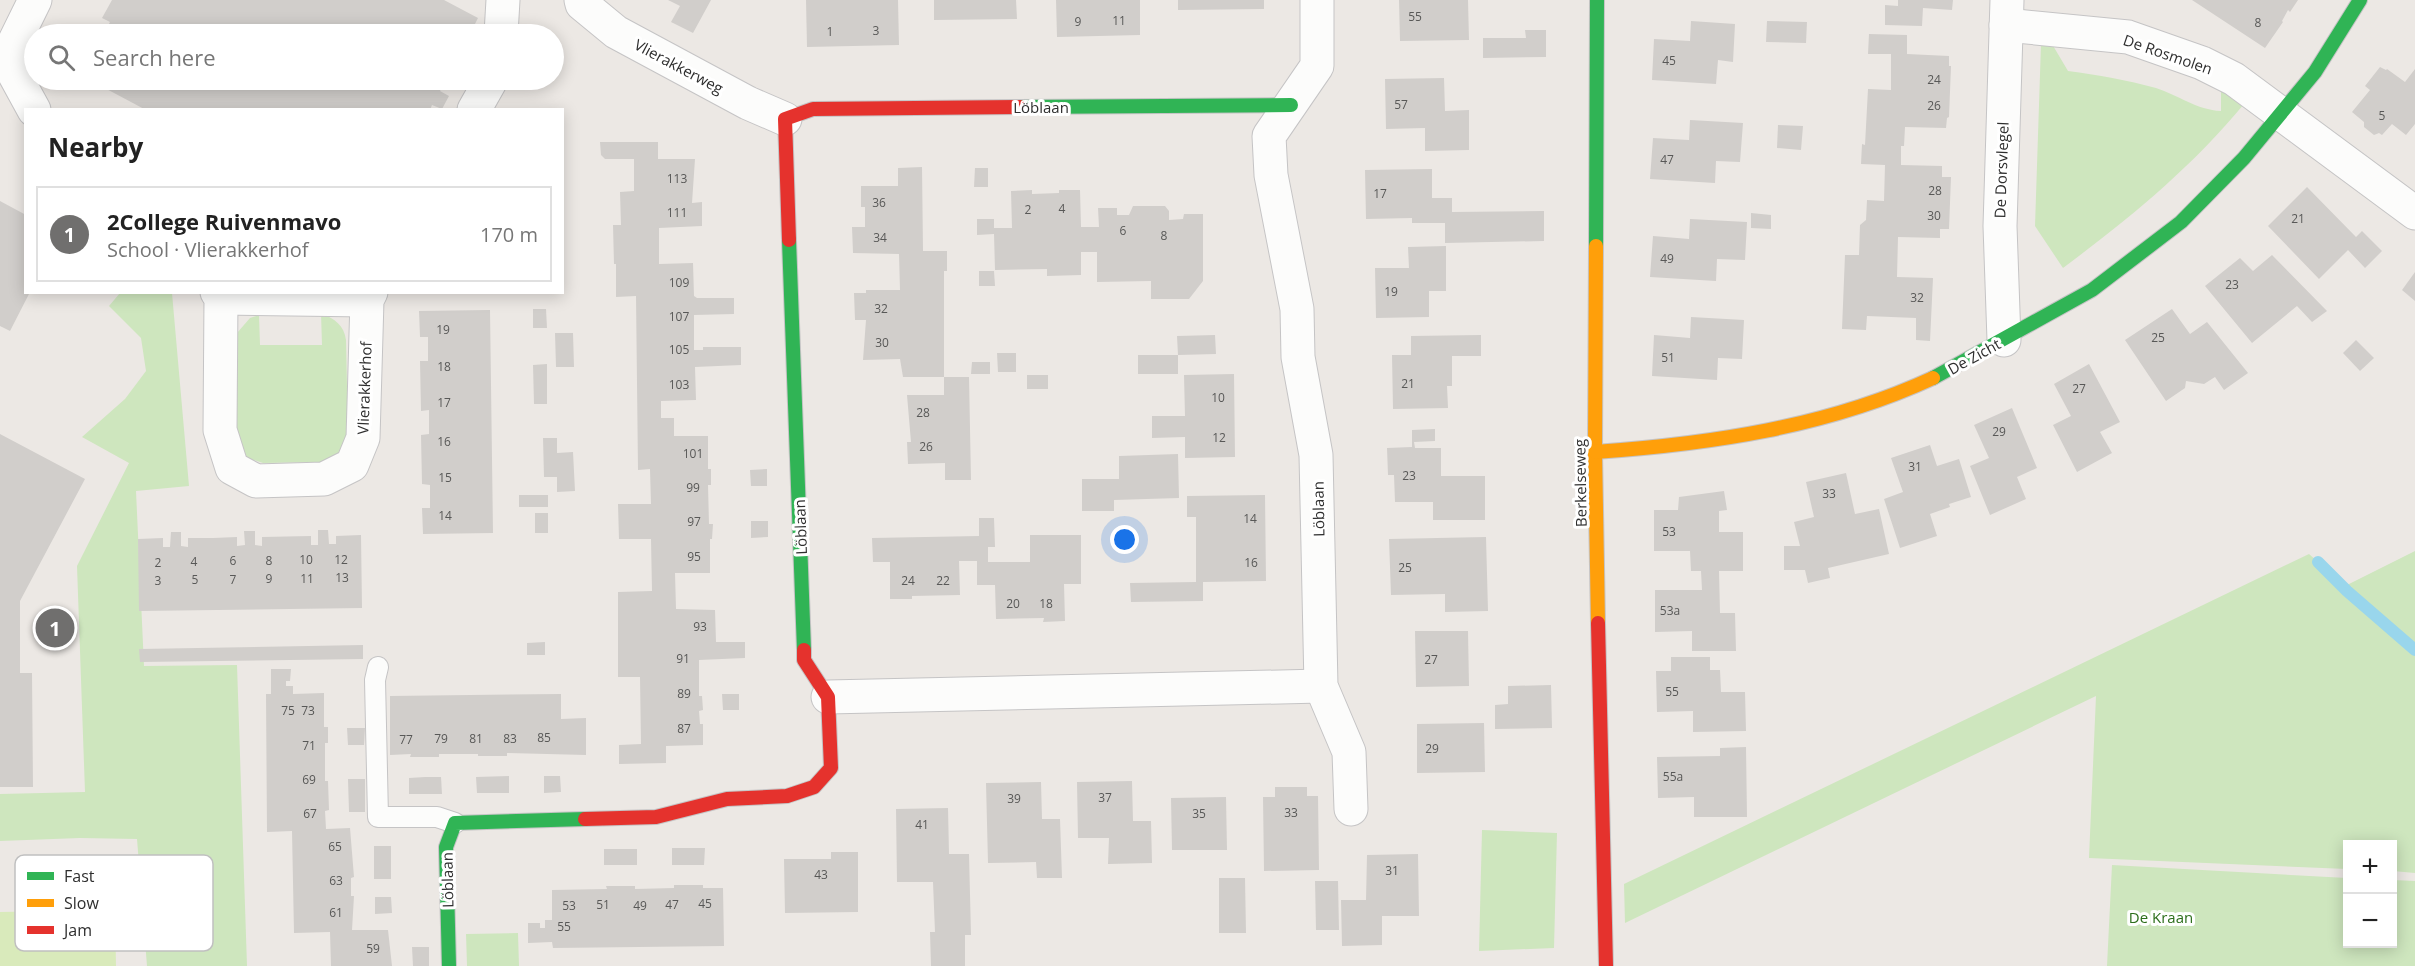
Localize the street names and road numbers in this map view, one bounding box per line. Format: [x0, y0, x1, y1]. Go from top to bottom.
street label: De Rosmolen [2121, 29, 2215, 79]
street label: Vlierakkerweg [631, 34, 727, 98]
street label: Löblaan [1013, 97, 1069, 117]
street label: De Dorsvlegel [1989, 121, 2013, 219]
street label: De Zicht [1944, 333, 2004, 379]
street label: Vlierakkerhof [352, 340, 376, 435]
street label: Berkelseweg [1569, 439, 1591, 527]
street label: Löblaan [1308, 481, 1328, 537]
street label: Löblaan [789, 499, 811, 555]
street label: Löblaan [437, 852, 457, 908]

